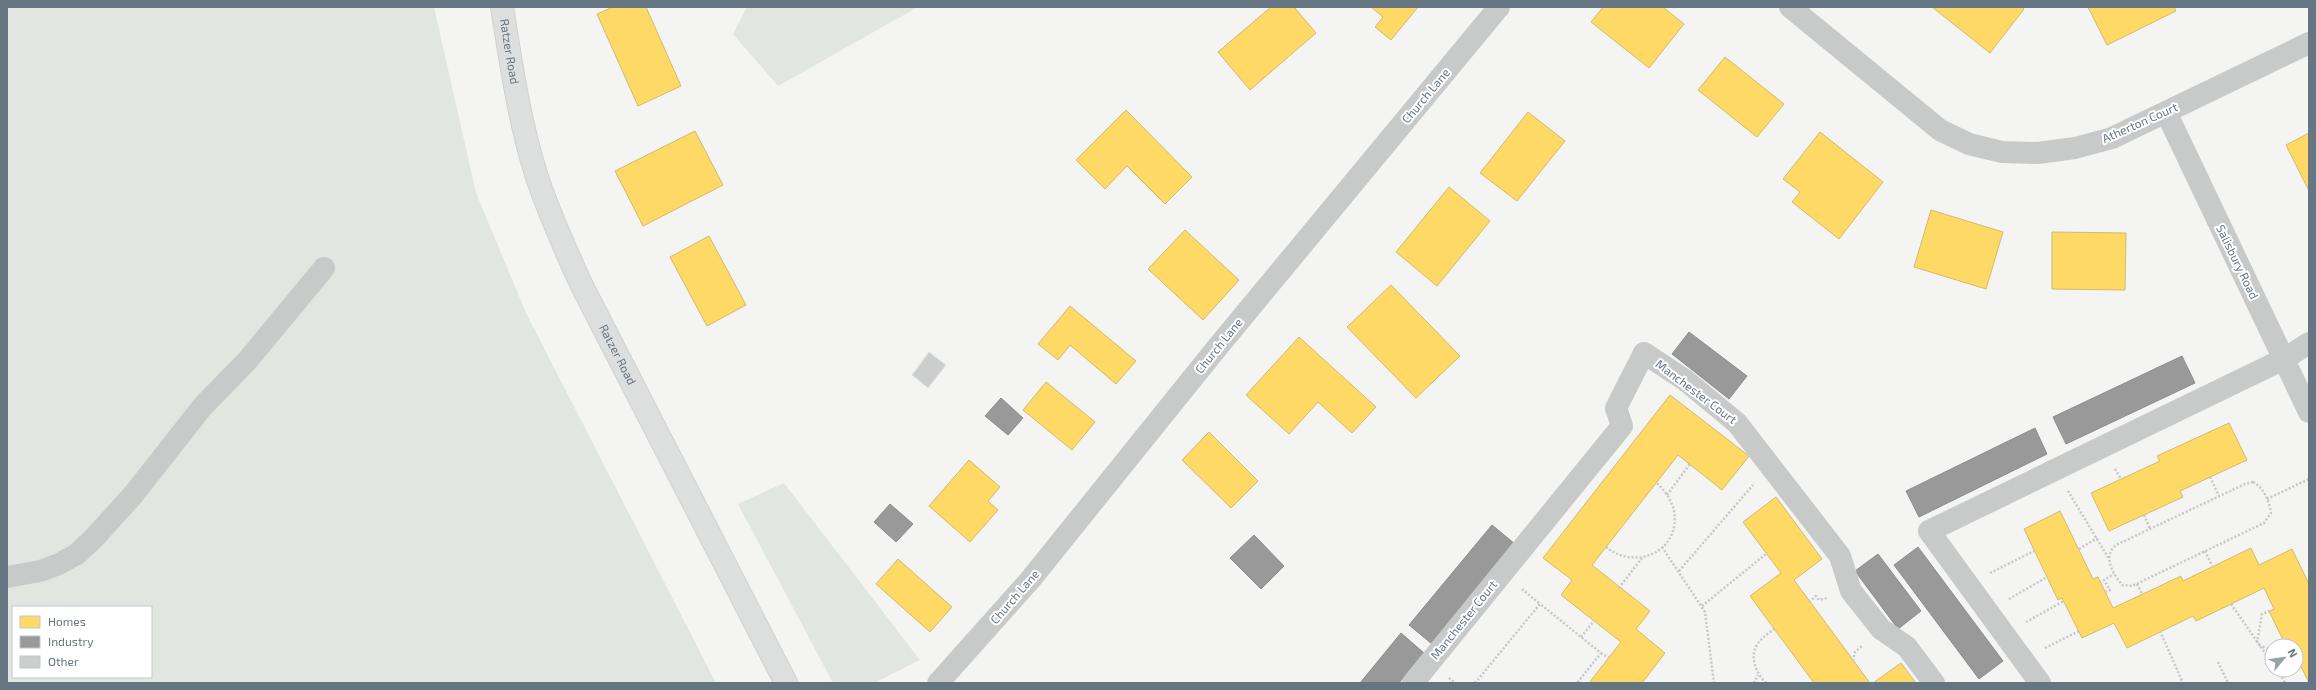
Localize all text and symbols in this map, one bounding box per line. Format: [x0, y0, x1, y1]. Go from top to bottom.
street label: Ratzer Road [498, 18, 523, 85]
street label: Church Lane [1398, 65, 1452, 126]
street label: Atherton Court [2100, 99, 2180, 145]
street label: Salisbury Road [2214, 222, 2262, 301]
street label: Church Lane [1192, 315, 1245, 376]
street label: Ratzer Road [597, 322, 640, 387]
street label: Manchester Court [1653, 356, 1740, 426]
street label: Church Lane [987, 566, 1042, 626]
street label: Manchester Court [1427, 577, 1500, 662]
legend [12, 606, 152, 678]
text: Homes [48, 614, 86, 628]
text: Industry [48, 634, 94, 648]
north arrow [2264, 638, 2304, 678]
text: N [2286, 646, 2301, 660]
text: Other [48, 654, 79, 668]

